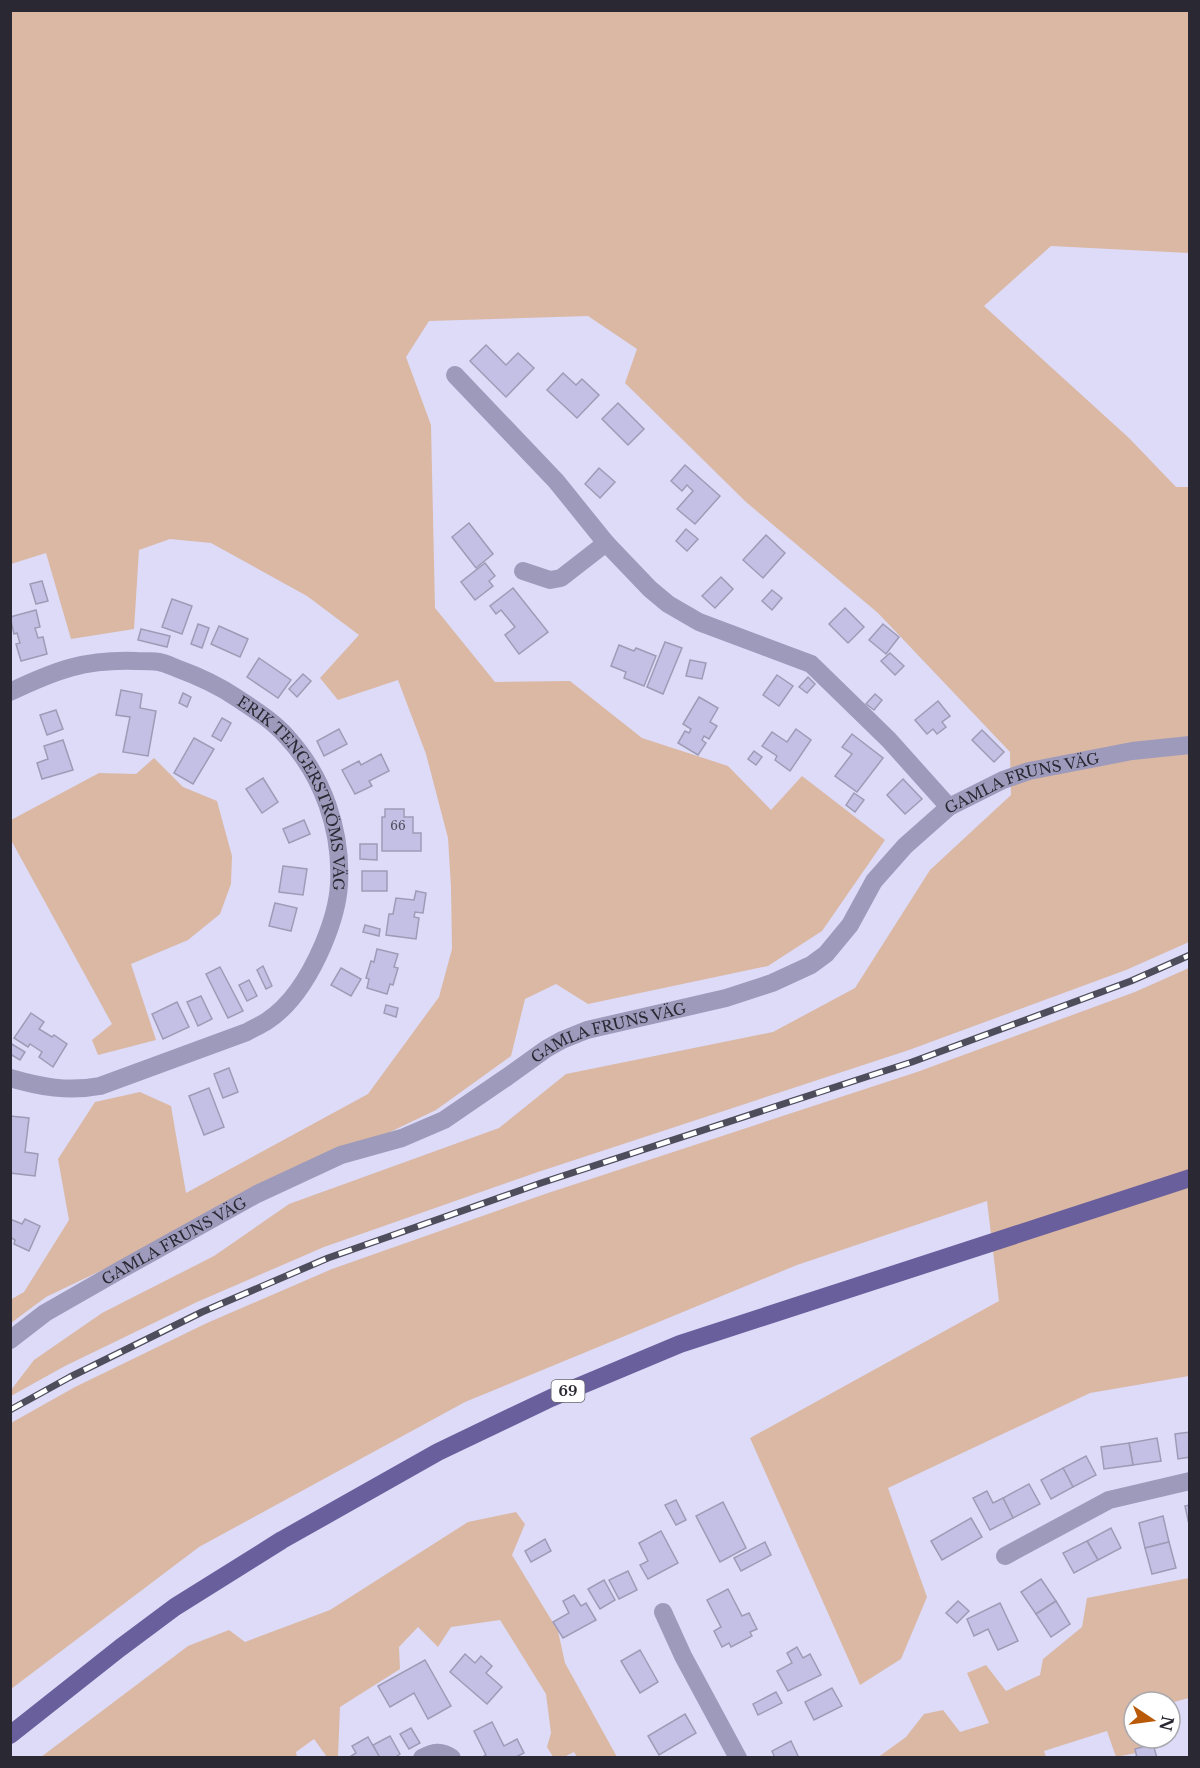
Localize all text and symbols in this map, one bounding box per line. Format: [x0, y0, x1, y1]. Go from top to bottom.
street label: ERIK TENGERSTRÖMS VÄG [234, 691, 349, 891]
street label: GAMLA FRUNS VÄG [941, 748, 1101, 817]
house number: 66 [390, 818, 406, 833]
street label: GAMLA FRUNS VÄG [527, 998, 688, 1067]
street label: GAMLA FRUNS VÄG [98, 1192, 250, 1288]
road number: 69 [552, 1380, 584, 1402]
north arrow [1122, 1690, 1182, 1750]
text: N [1155, 1714, 1178, 1733]

